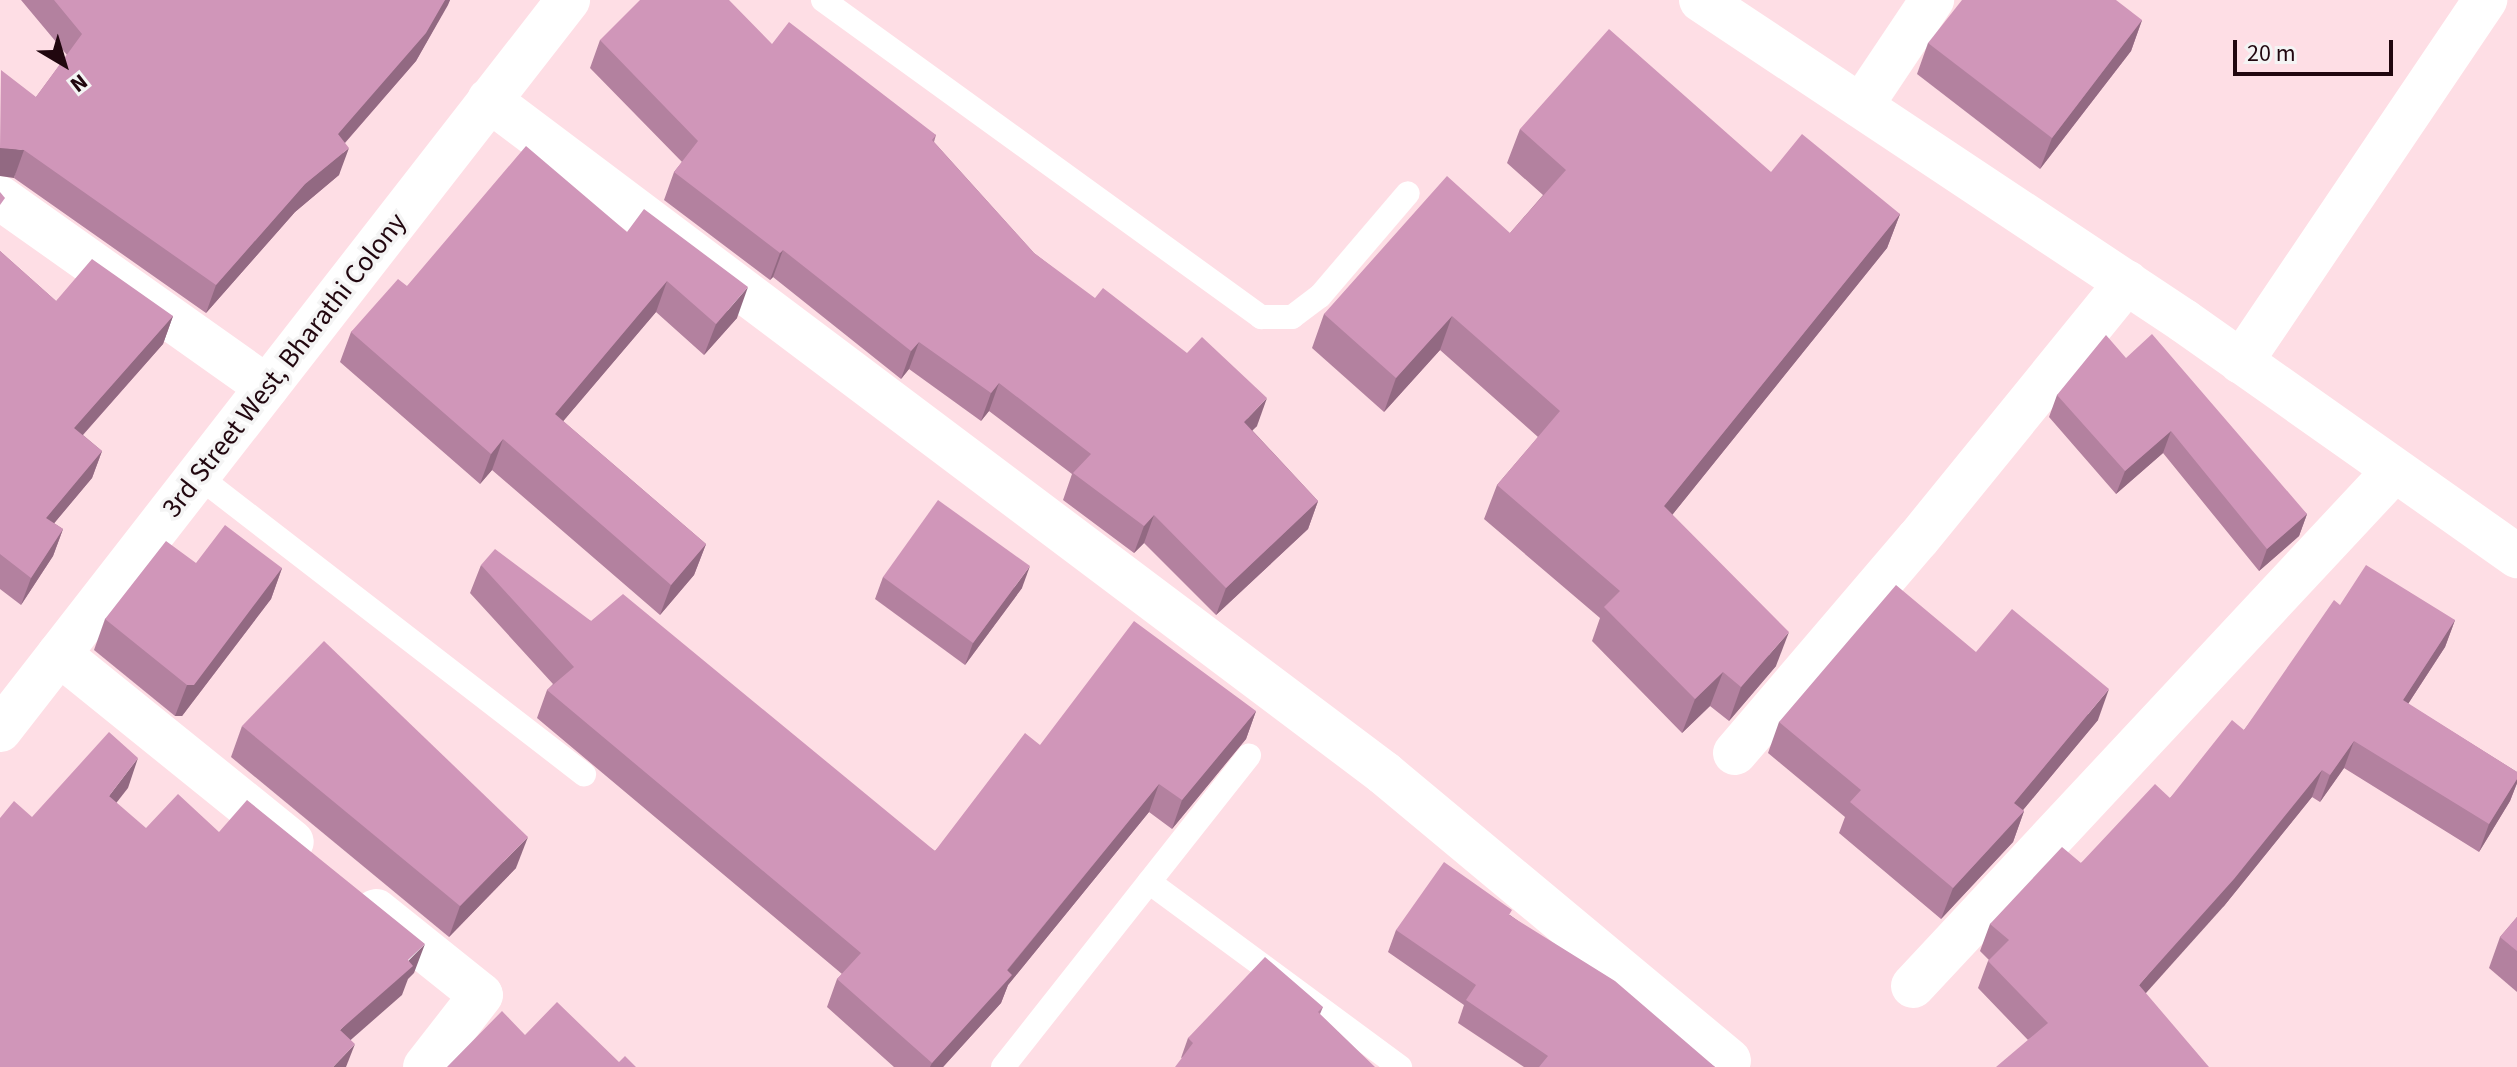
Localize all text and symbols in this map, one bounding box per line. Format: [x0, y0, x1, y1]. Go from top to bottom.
north arrow [24, 24, 104, 104]
scale bar [2237, 24, 2397, 74]
text: 20 m [2247, 36, 2296, 71]
text: N [63, 66, 94, 100]
street label: 3rd Street West, Bharathi Colony [155, 206, 413, 524]

